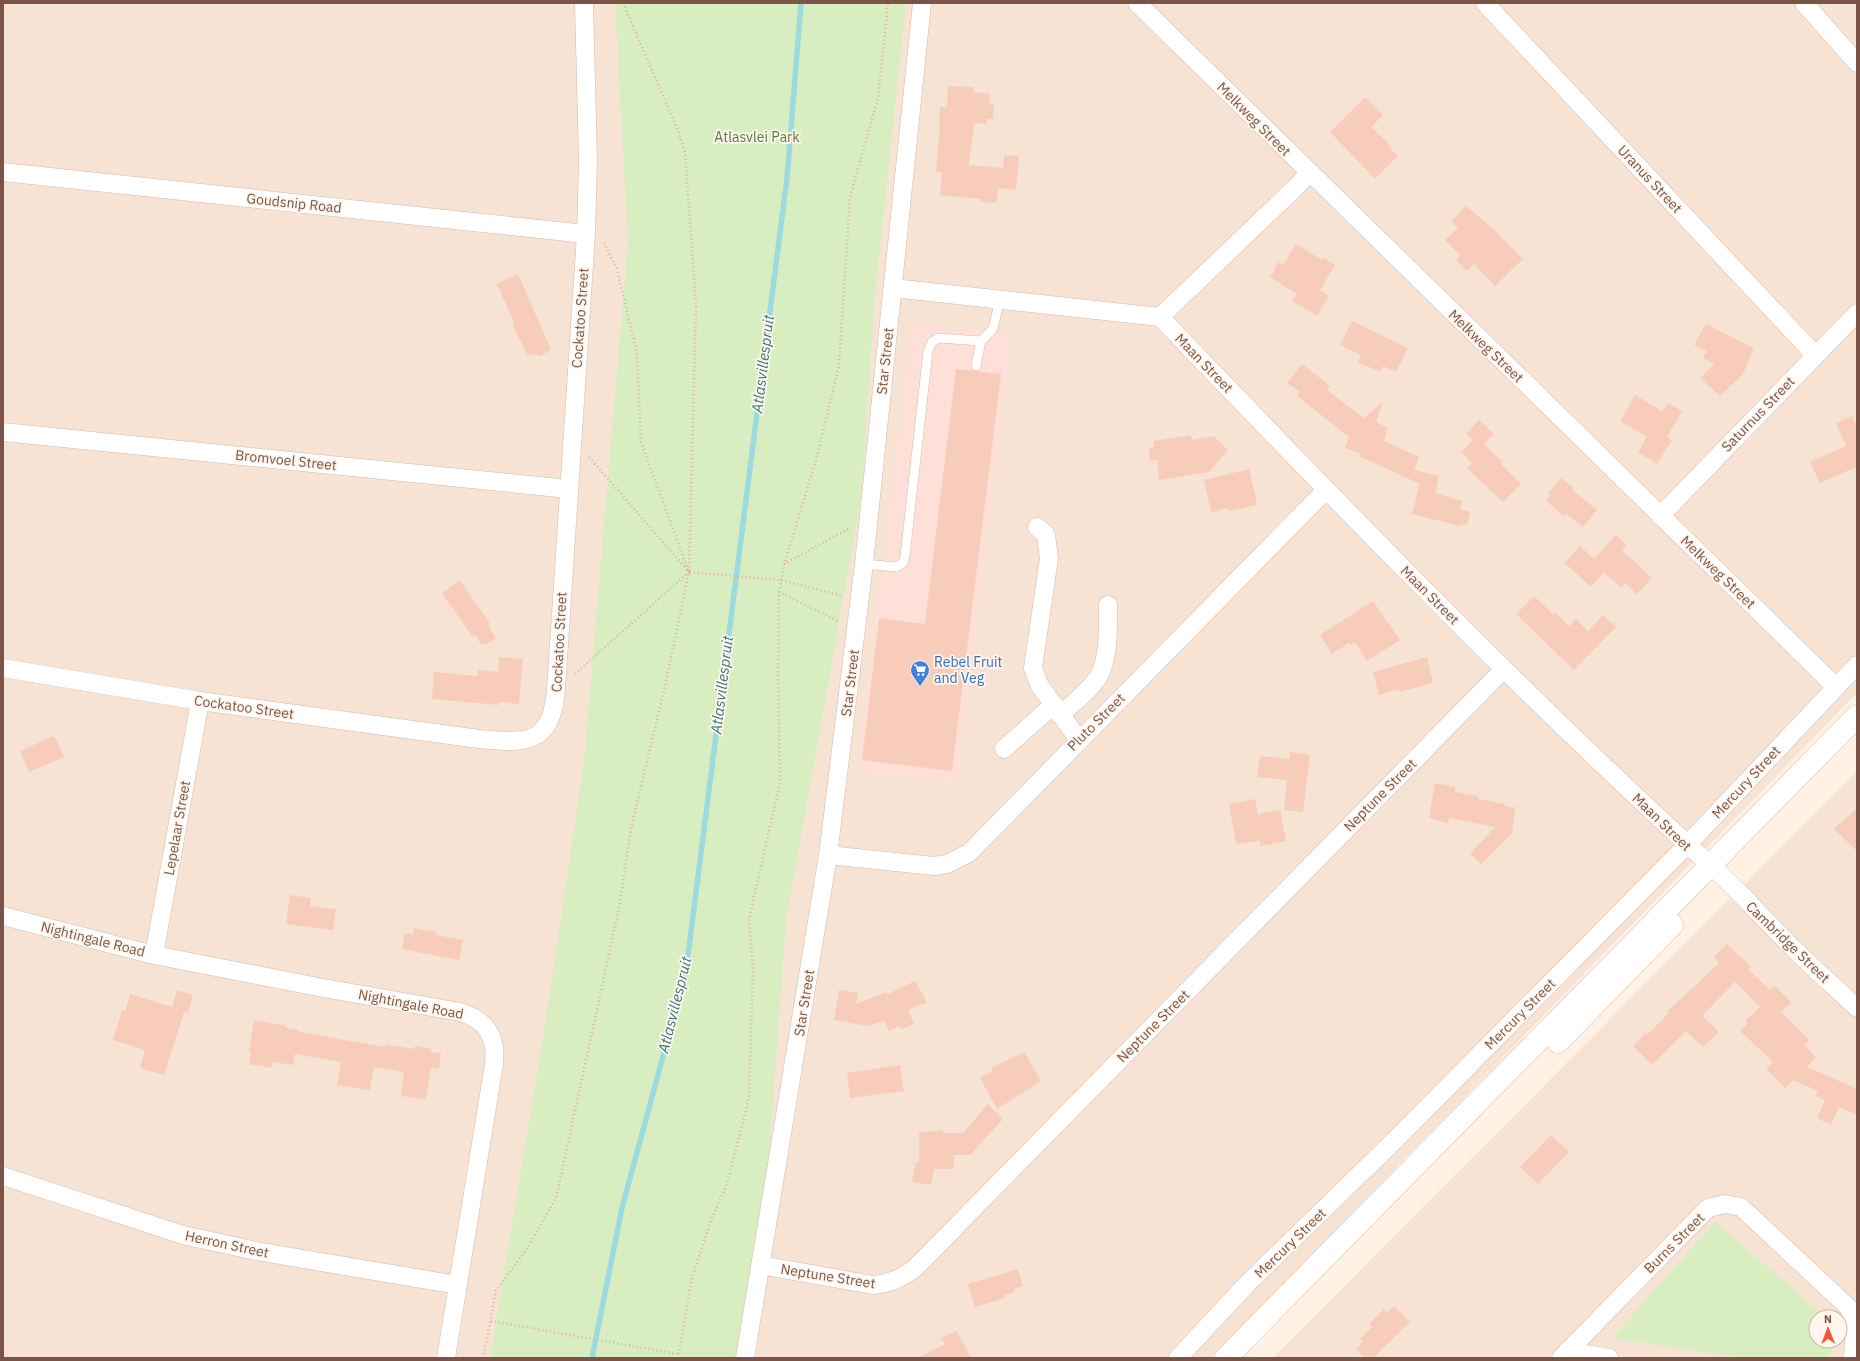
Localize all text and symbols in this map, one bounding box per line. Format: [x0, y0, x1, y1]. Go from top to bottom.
street label: Melkweg Street [1213, 78, 1295, 160]
park label: Atlasvlei Park [714, 128, 800, 146]
street label: Uranus Street [1614, 141, 1686, 217]
street label: Goudsnip Road [246, 189, 342, 217]
street label: Cockatoo Street [568, 267, 592, 369]
street label: Melkweg Street [1445, 306, 1527, 386]
water label: Atlasvillespruit [747, 313, 778, 415]
street label: Star Street [873, 326, 897, 395]
street label: Maan Street [1171, 329, 1237, 397]
street label: Saturnus Street [1717, 372, 1799, 456]
street label: Bromvoel Street [234, 446, 338, 474]
street label: Melkweg Street [1677, 532, 1759, 612]
street label: Maan Street [1397, 562, 1463, 628]
street label: Cockatoo Street [547, 591, 571, 693]
water label: Atlasvillespruit [706, 634, 737, 736]
street label: Star Street [837, 648, 863, 718]
place label: Rebel Fruit and Veg [934, 653, 1002, 687]
supermarket icon: Rebel Fruit and Veg [909, 659, 931, 687]
street label: Pluto Street [1063, 689, 1129, 755]
street label: Cockatoo Street [193, 691, 295, 723]
street label: Mercury Street [1708, 742, 1784, 822]
street label: Neptune Street [1340, 755, 1420, 835]
street label: Lepelaar Street [160, 779, 194, 877]
street label: Maan Street [1628, 789, 1696, 855]
street label: Cambridge Street [1742, 897, 1834, 987]
street label: Nightingale Road [39, 917, 147, 961]
water label: Atlasvillespruit [653, 954, 696, 1056]
street label: Star Street [790, 968, 818, 1038]
street label: Mercury Street [1481, 975, 1559, 1053]
street label: Nightingale Road [357, 985, 465, 1023]
street label: Neptune Street [1113, 986, 1193, 1066]
street label: Mercury Street [1250, 1204, 1330, 1282]
street label: Burns Street [1640, 1209, 1708, 1277]
street label: Herron Street [183, 1226, 271, 1262]
street label: Neptune Street [779, 1260, 877, 1292]
north arrow [1808, 1309, 1848, 1349]
text: N [1824, 1312, 1832, 1326]

